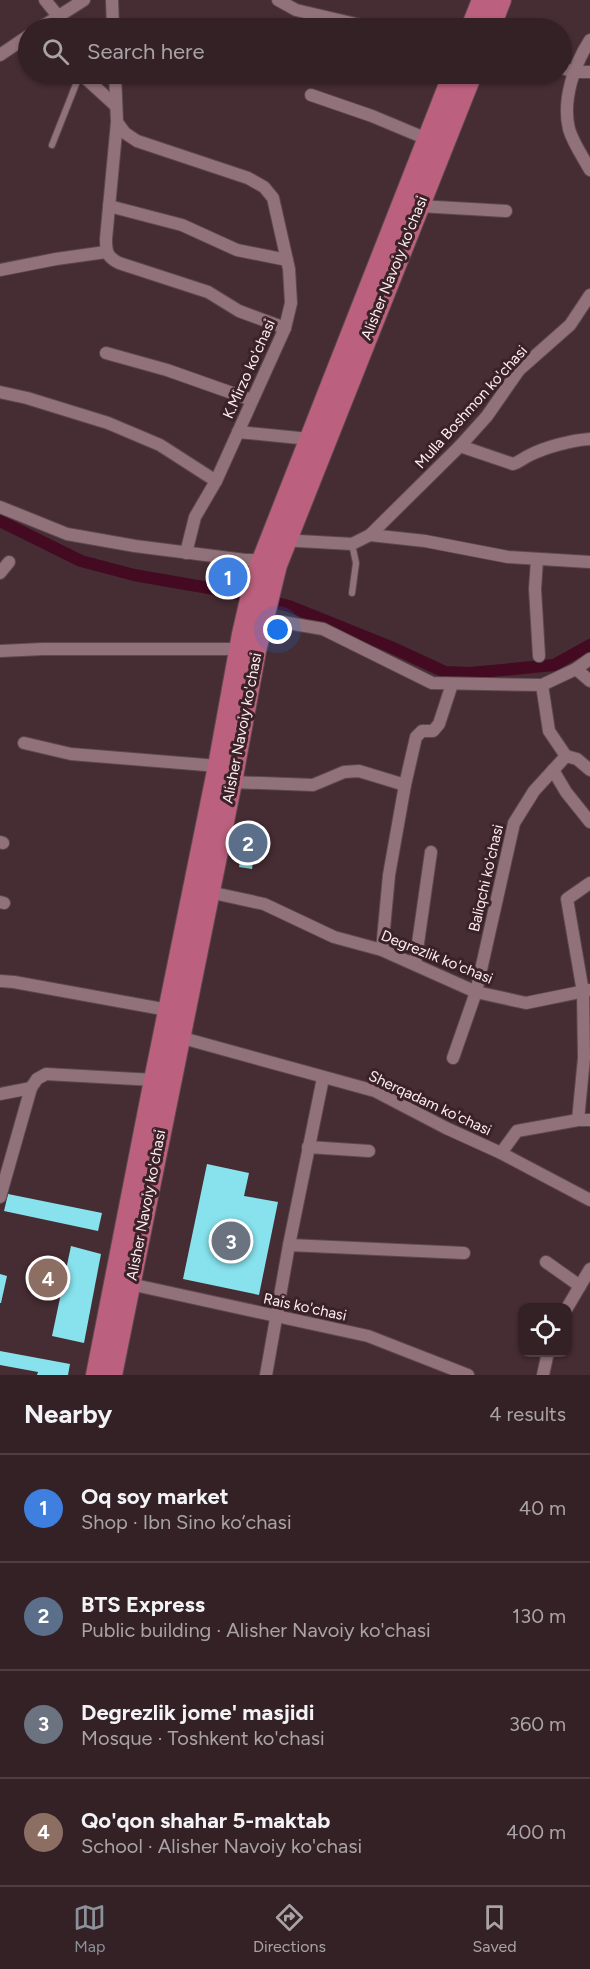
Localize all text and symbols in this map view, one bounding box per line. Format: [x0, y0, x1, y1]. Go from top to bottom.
search box [18, 18, 572, 84]
icon: search [39, 35, 72, 68]
text: Search here [87, 38, 205, 65]
street label: Alisher Navoiy ko'chasi [357, 194, 431, 342]
street label: K.Mirzo ko'chasi [219, 317, 279, 421]
street label: Mulla Boshmon ko'chasi [411, 342, 531, 472]
pin: 1 [208, 554, 248, 600]
your location [263, 615, 292, 644]
street label: Alisher Navoiy ko'chasi [219, 651, 265, 805]
pin: 2 [228, 820, 268, 866]
street label: Baliqchi ko'chasi [465, 823, 507, 933]
street label: Degrezlik ko'chasi [378, 926, 496, 988]
street label: Sherqadam ko'chasi [366, 1067, 494, 1139]
street label: Alisher Navoiy ko'chasi [123, 1128, 169, 1282]
pin: 3 [212, 1218, 250, 1264]
pin: 4 [28, 1256, 68, 1300]
street label: Rais ko'chasi [262, 1289, 348, 1325]
map controls [518, 1303, 572, 1357]
button: locate [518, 1303, 572, 1357]
text: Nearby [24, 1398, 112, 1430]
text: 4 results [489, 1402, 566, 1426]
text: Oq soy market [81, 1483, 229, 1510]
text: 1 [39, 1496, 48, 1520]
text: 40 m [519, 1496, 566, 1520]
text: Shop · Ibn Sino ko‘chasi [81, 1510, 292, 1534]
text: BTS Express [81, 1591, 205, 1618]
text: 2 [38, 1604, 49, 1628]
text: 130 m [512, 1604, 566, 1628]
text: Public building · Alisher Navoiy ko'chasi [81, 1618, 431, 1642]
text: Degrezlik jome' masjidi [81, 1699, 314, 1726]
text: 3 [38, 1712, 49, 1736]
text: 360 m [509, 1712, 566, 1736]
text: Mosque · Toshkent ko'chasi [81, 1726, 325, 1750]
text: Qo'qon shahar 5-maktab [81, 1807, 330, 1834]
text: 4 [37, 1820, 50, 1844]
text: 400 m [506, 1820, 566, 1844]
text: School · Alisher Navoiy ko'chasi [81, 1834, 362, 1858]
tab: Map [73, 1901, 106, 1956]
tab: Directions [253, 1901, 326, 1956]
tab: Saved [473, 1901, 517, 1956]

